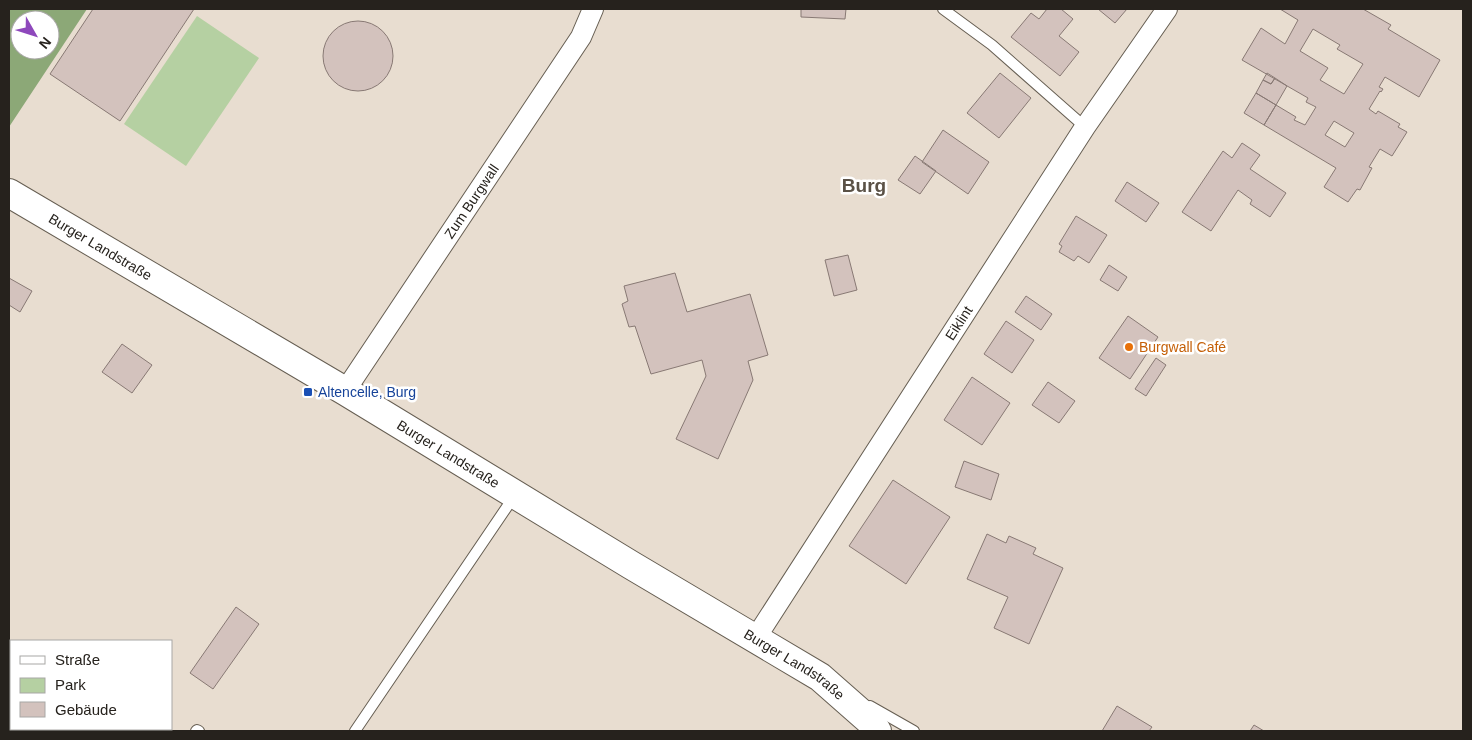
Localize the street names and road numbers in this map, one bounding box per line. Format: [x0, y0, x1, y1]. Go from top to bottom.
street label: Zum Burgwall [441, 161, 502, 241]
street label: Burger Landstraße [46, 210, 155, 283]
street label: Eiklint [942, 303, 976, 343]
street label: Burger Landstraße [394, 417, 503, 491]
street label: Burger Landstraße [741, 626, 848, 703]

